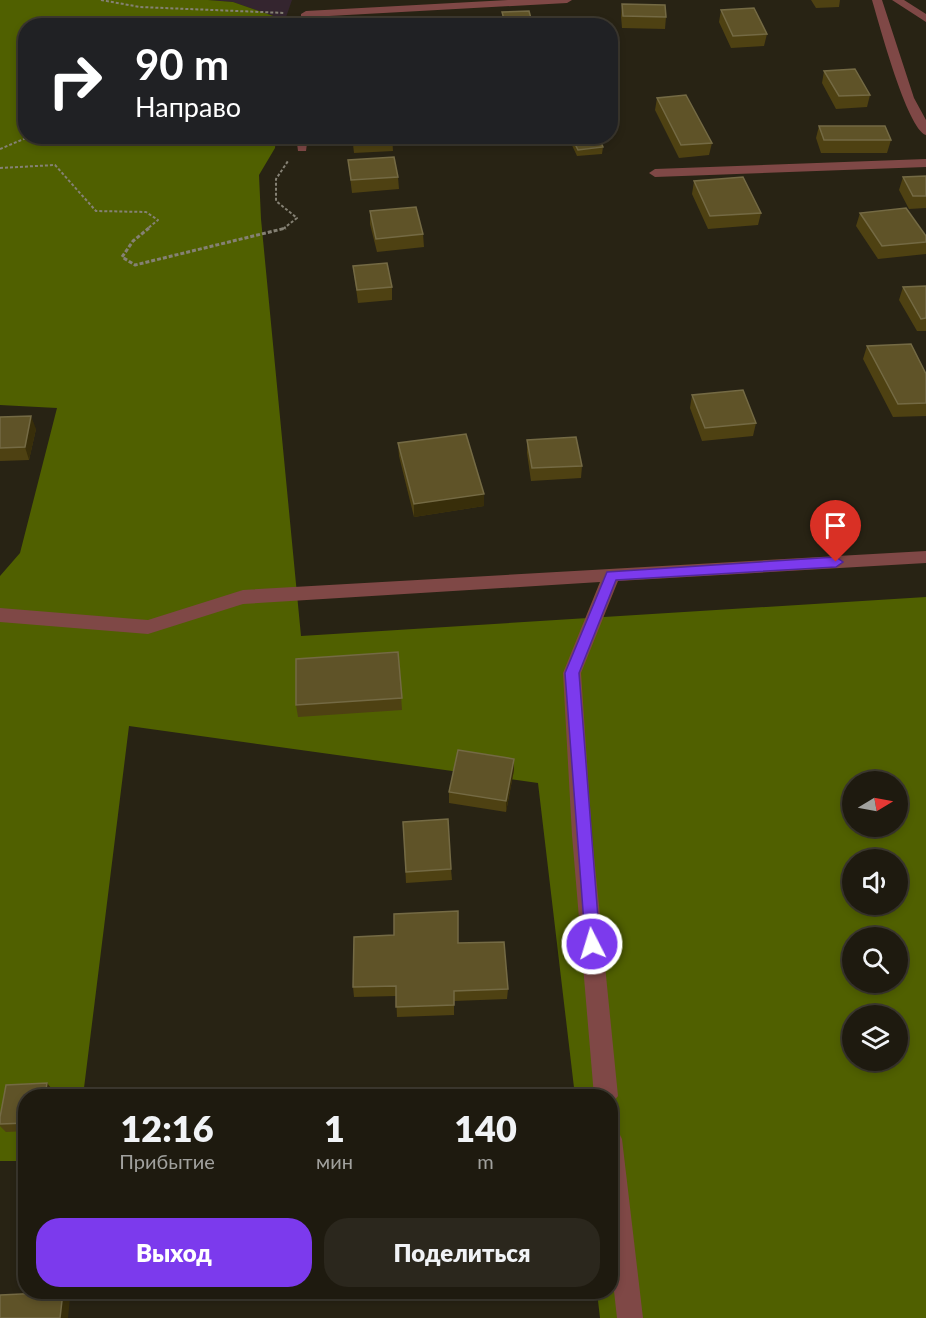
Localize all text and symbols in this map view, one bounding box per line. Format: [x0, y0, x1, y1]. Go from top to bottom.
text: 90 m [135, 39, 229, 89]
icon: right [36, 42, 114, 120]
text: Направо [135, 90, 241, 123]
pin [810, 500, 861, 562]
icon: arrive [819, 509, 852, 542]
north arrow [842, 771, 908, 837]
map controls [842, 771, 908, 1071]
button: sound [842, 849, 908, 915]
position arrow [560, 912, 624, 976]
button: search [842, 927, 908, 993]
button: layers [842, 1005, 908, 1071]
text: 12:16 [120, 1106, 214, 1150]
text: 1 [324, 1106, 345, 1150]
text: 140 [454, 1106, 517, 1150]
text: Прибытие [119, 1149, 215, 1173]
text: мин [316, 1149, 353, 1173]
text: m [477, 1149, 494, 1173]
button: Выход [36, 1218, 312, 1287]
button: Поделиться [324, 1218, 600, 1287]

